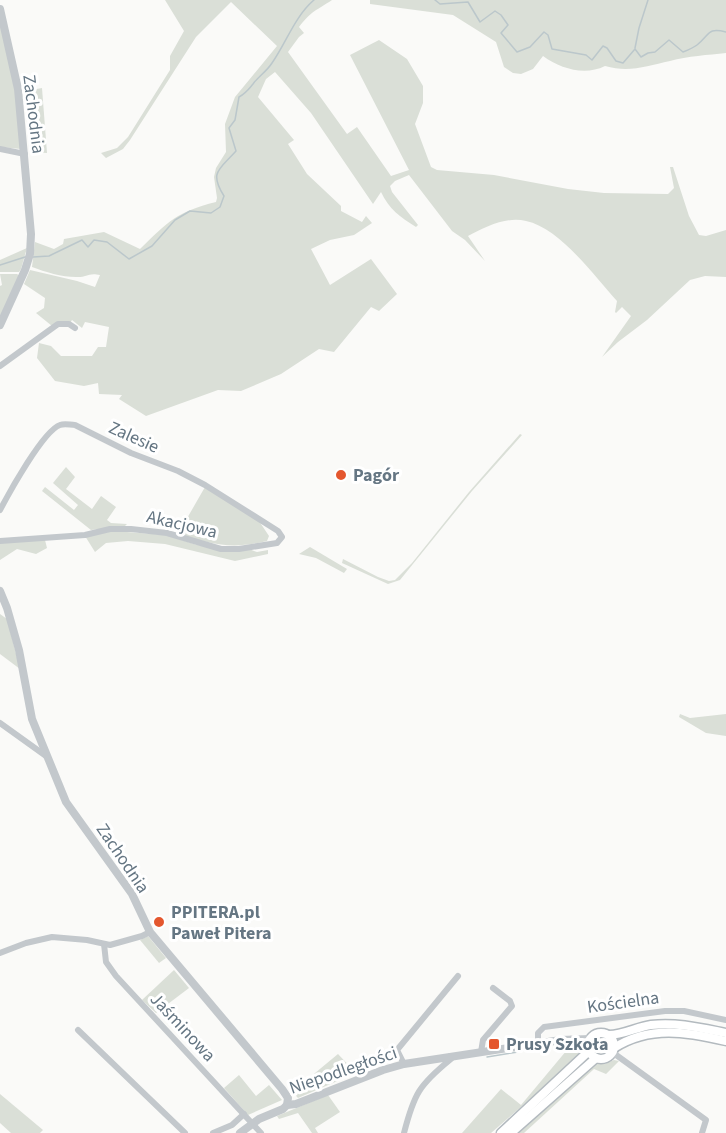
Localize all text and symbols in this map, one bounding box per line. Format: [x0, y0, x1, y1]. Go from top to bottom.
street label: Zachodnia [16, 73, 51, 155]
street label: Zalesie [105, 415, 163, 460]
place label: Pagór [353, 463, 400, 488]
marker: Pagór [334, 468, 348, 482]
street label: Akacjowa [144, 504, 220, 545]
street label: Zachodnia [90, 818, 155, 898]
place label: PPITERA.pl Paweł Pitera [171, 900, 272, 946]
marker: PPITERA.pl Paweł Pitera [152, 915, 166, 929]
street label: Kościelna [585, 985, 661, 1020]
street label: Jaśminowa [144, 987, 221, 1067]
place label: Prusy Szkoła [506, 1032, 608, 1057]
marker: Prusy Szkoła [487, 1037, 501, 1051]
street label: Niepodległości [286, 1040, 400, 1101]

